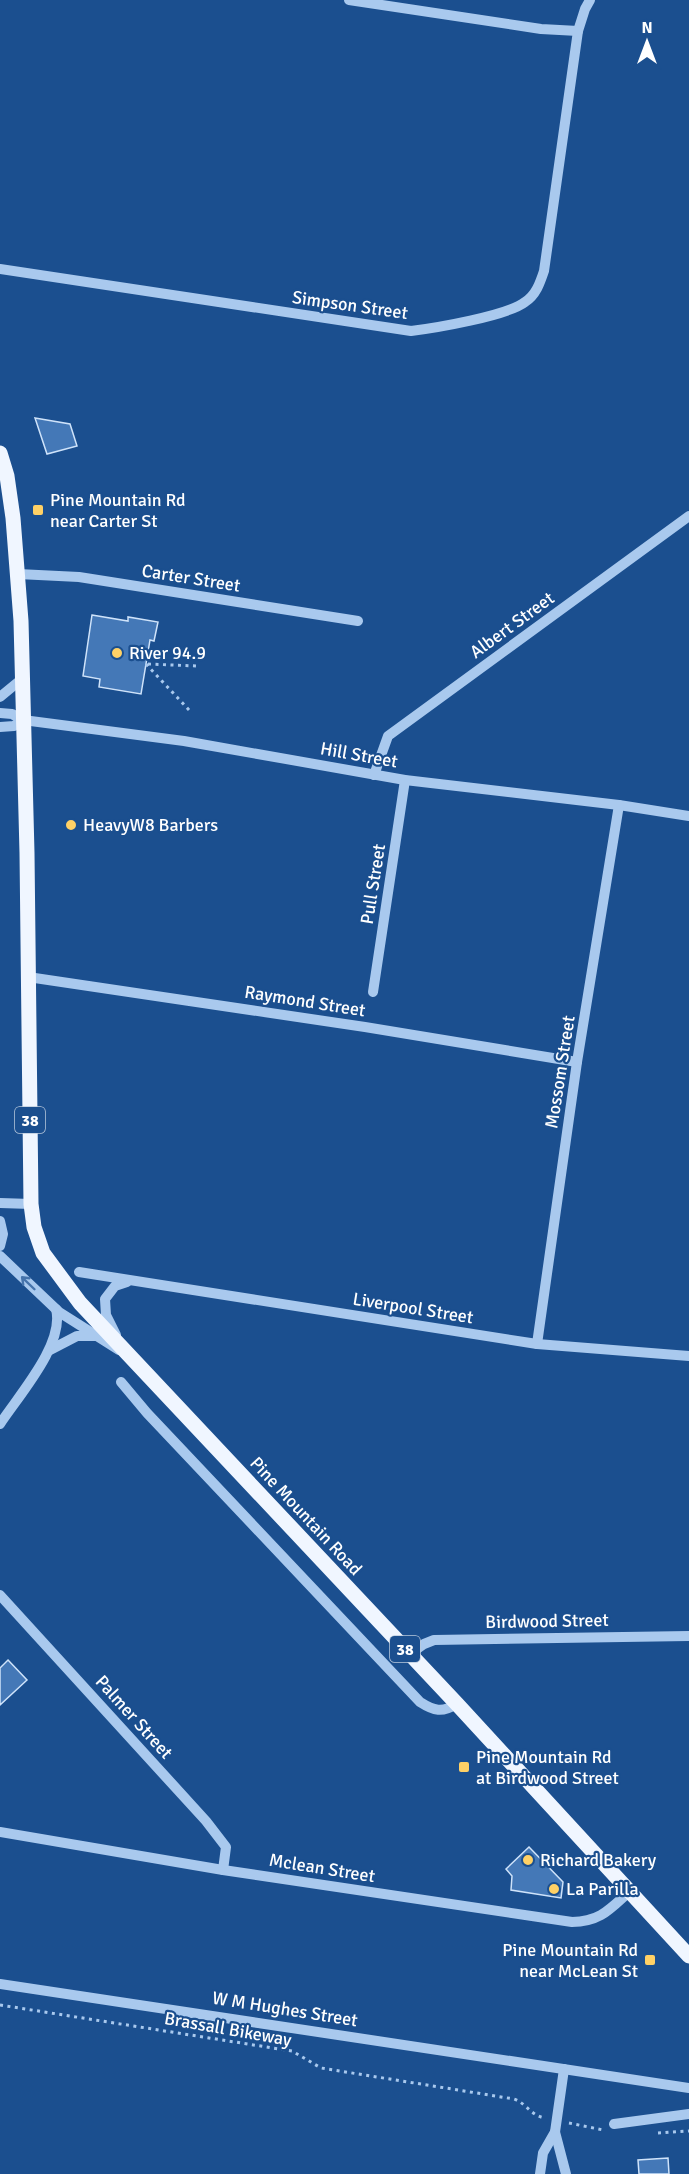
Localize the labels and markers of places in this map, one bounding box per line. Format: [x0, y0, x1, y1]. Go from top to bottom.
place label: Pine Mountain Rd near Carter St [50, 489, 186, 532]
marker: Pine Mountain Rd near Carter St [31, 503, 45, 517]
place label: River 94.9 [129, 642, 206, 664]
marker: River 94.9 [110, 646, 124, 660]
place label: HeavyW8 Barbers [83, 814, 218, 836]
marker: HeavyW8 Barbers [64, 818, 78, 832]
place label: Pine Mountain Rd at Birdwood Street [476, 1746, 619, 1789]
marker: Pine Mountain Rd at Birdwood Street [457, 1760, 471, 1774]
place label: Richard Bakery [540, 1849, 657, 1871]
marker: Richard Bakery [521, 1853, 535, 1867]
place label: La Parilla [566, 1878, 639, 1900]
marker: La Parilla [547, 1882, 561, 1896]
place label: Pine Mountain Rd near McLean St [502, 1939, 638, 1982]
marker: Pine Mountain Rd near McLean St [643, 1953, 657, 1967]

